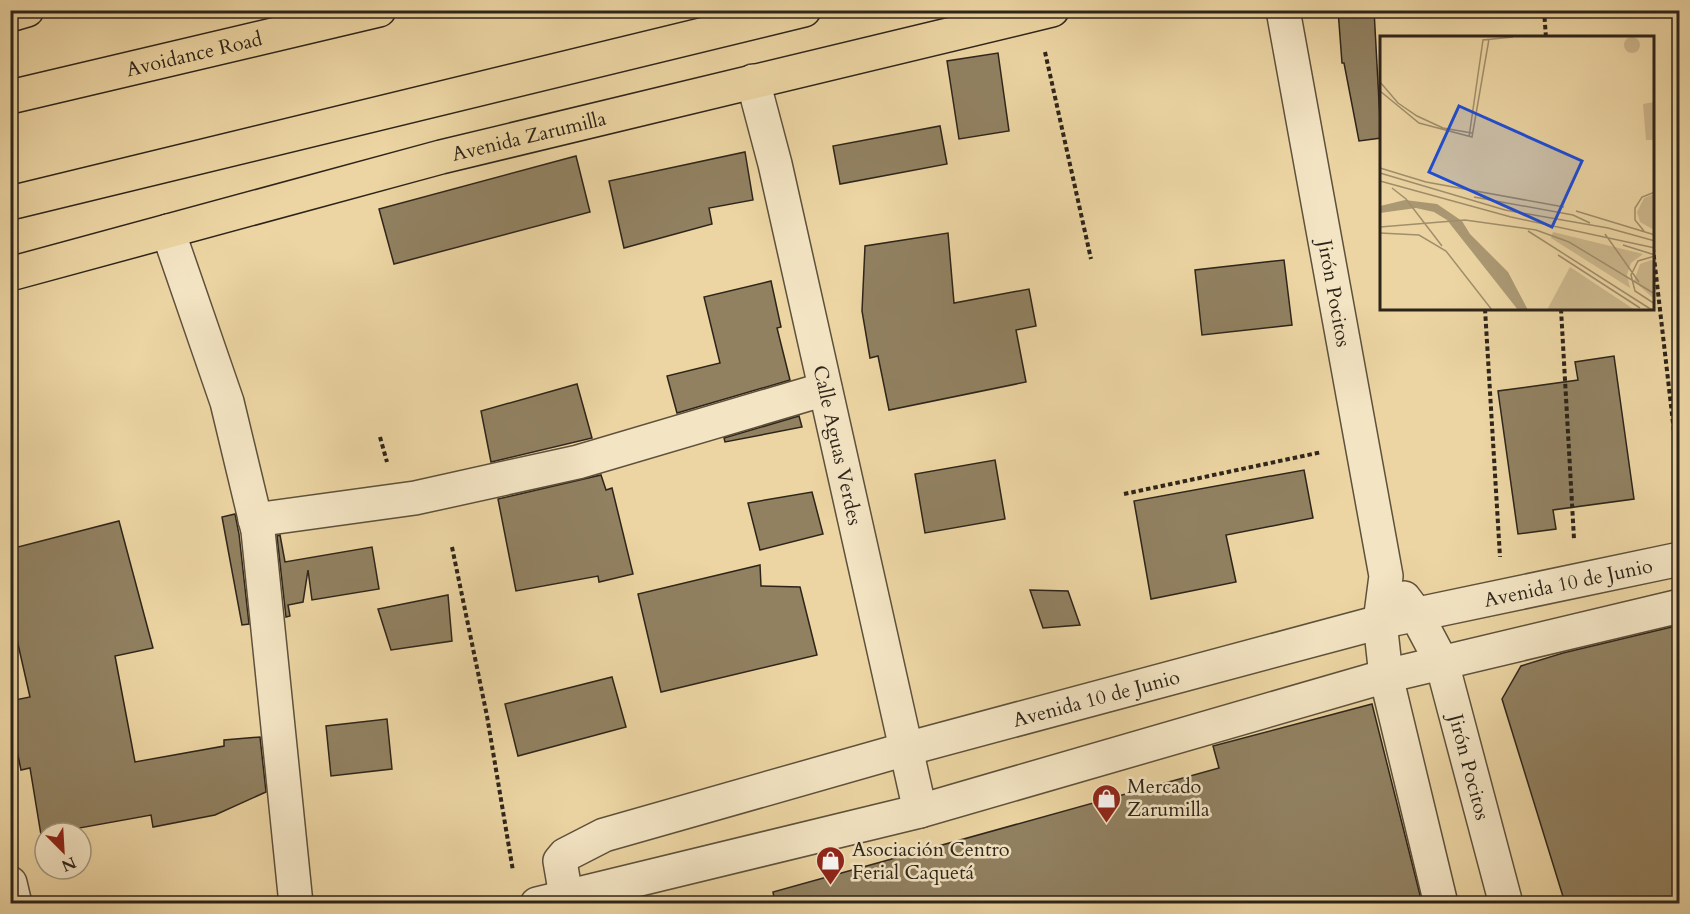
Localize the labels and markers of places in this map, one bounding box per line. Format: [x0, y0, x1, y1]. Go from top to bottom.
place label: Mercado Zarumilla [1127, 773, 1210, 823]
shop icon: Mercado Zarumilla [1090, 782, 1122, 824]
place label: Asociación Centro Ferial Caquetá [852, 836, 1010, 886]
shop icon: Asociación Centro Ferial Caquetá [815, 844, 847, 886]

